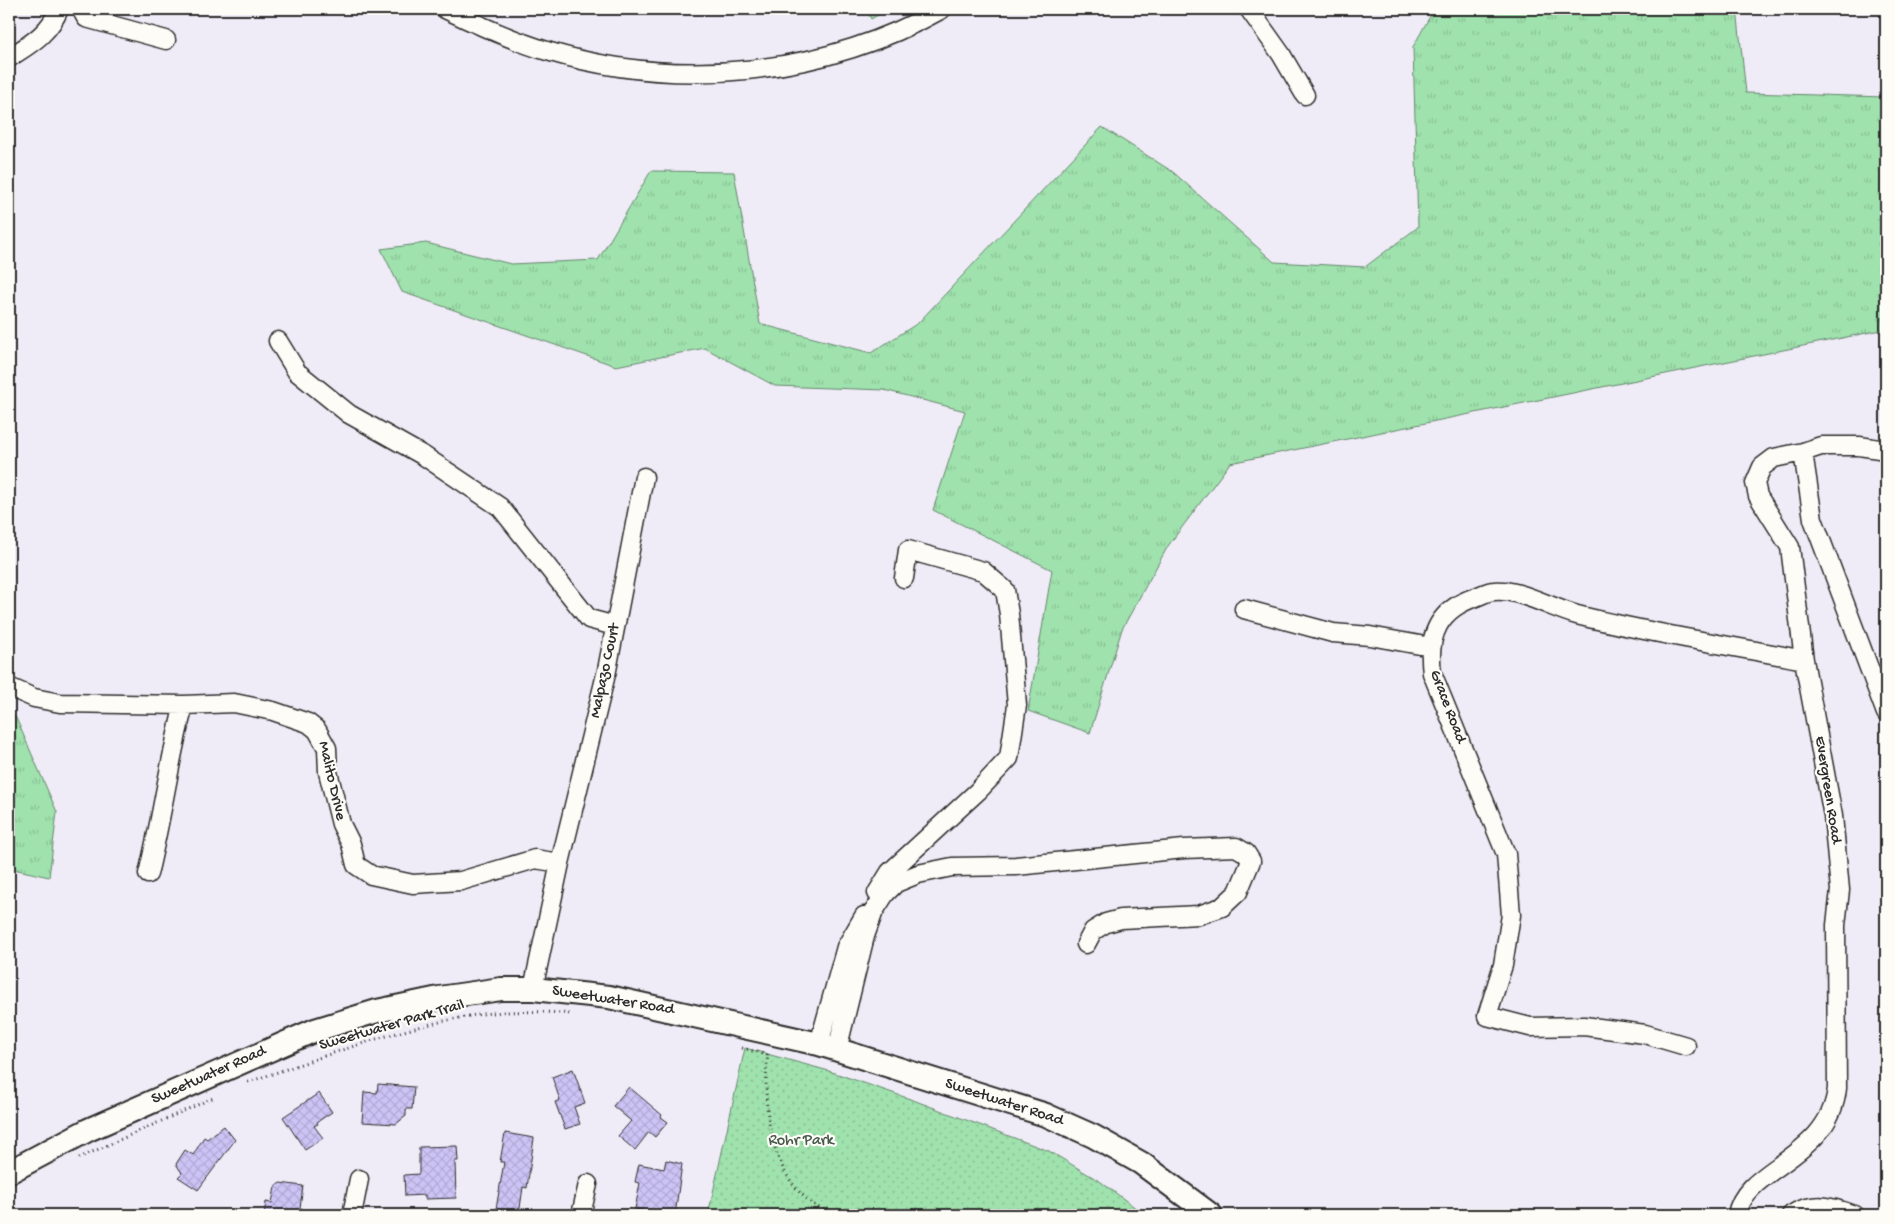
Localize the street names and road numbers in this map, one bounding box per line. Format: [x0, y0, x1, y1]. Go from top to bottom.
street label: Malpazo Court [587, 621, 626, 720]
street label: Grace Road [1424, 668, 1470, 748]
street label: Evergreen Road [1809, 735, 1845, 847]
street label: Malito Drive [313, 740, 349, 823]
street label: Sweetwater Road [551, 982, 677, 1020]
street label: Sweetwater Park Trail [317, 996, 467, 1056]
street label: Sweetwater Road [149, 1042, 271, 1110]
street label: Sweetwater Road [942, 1075, 1067, 1132]

